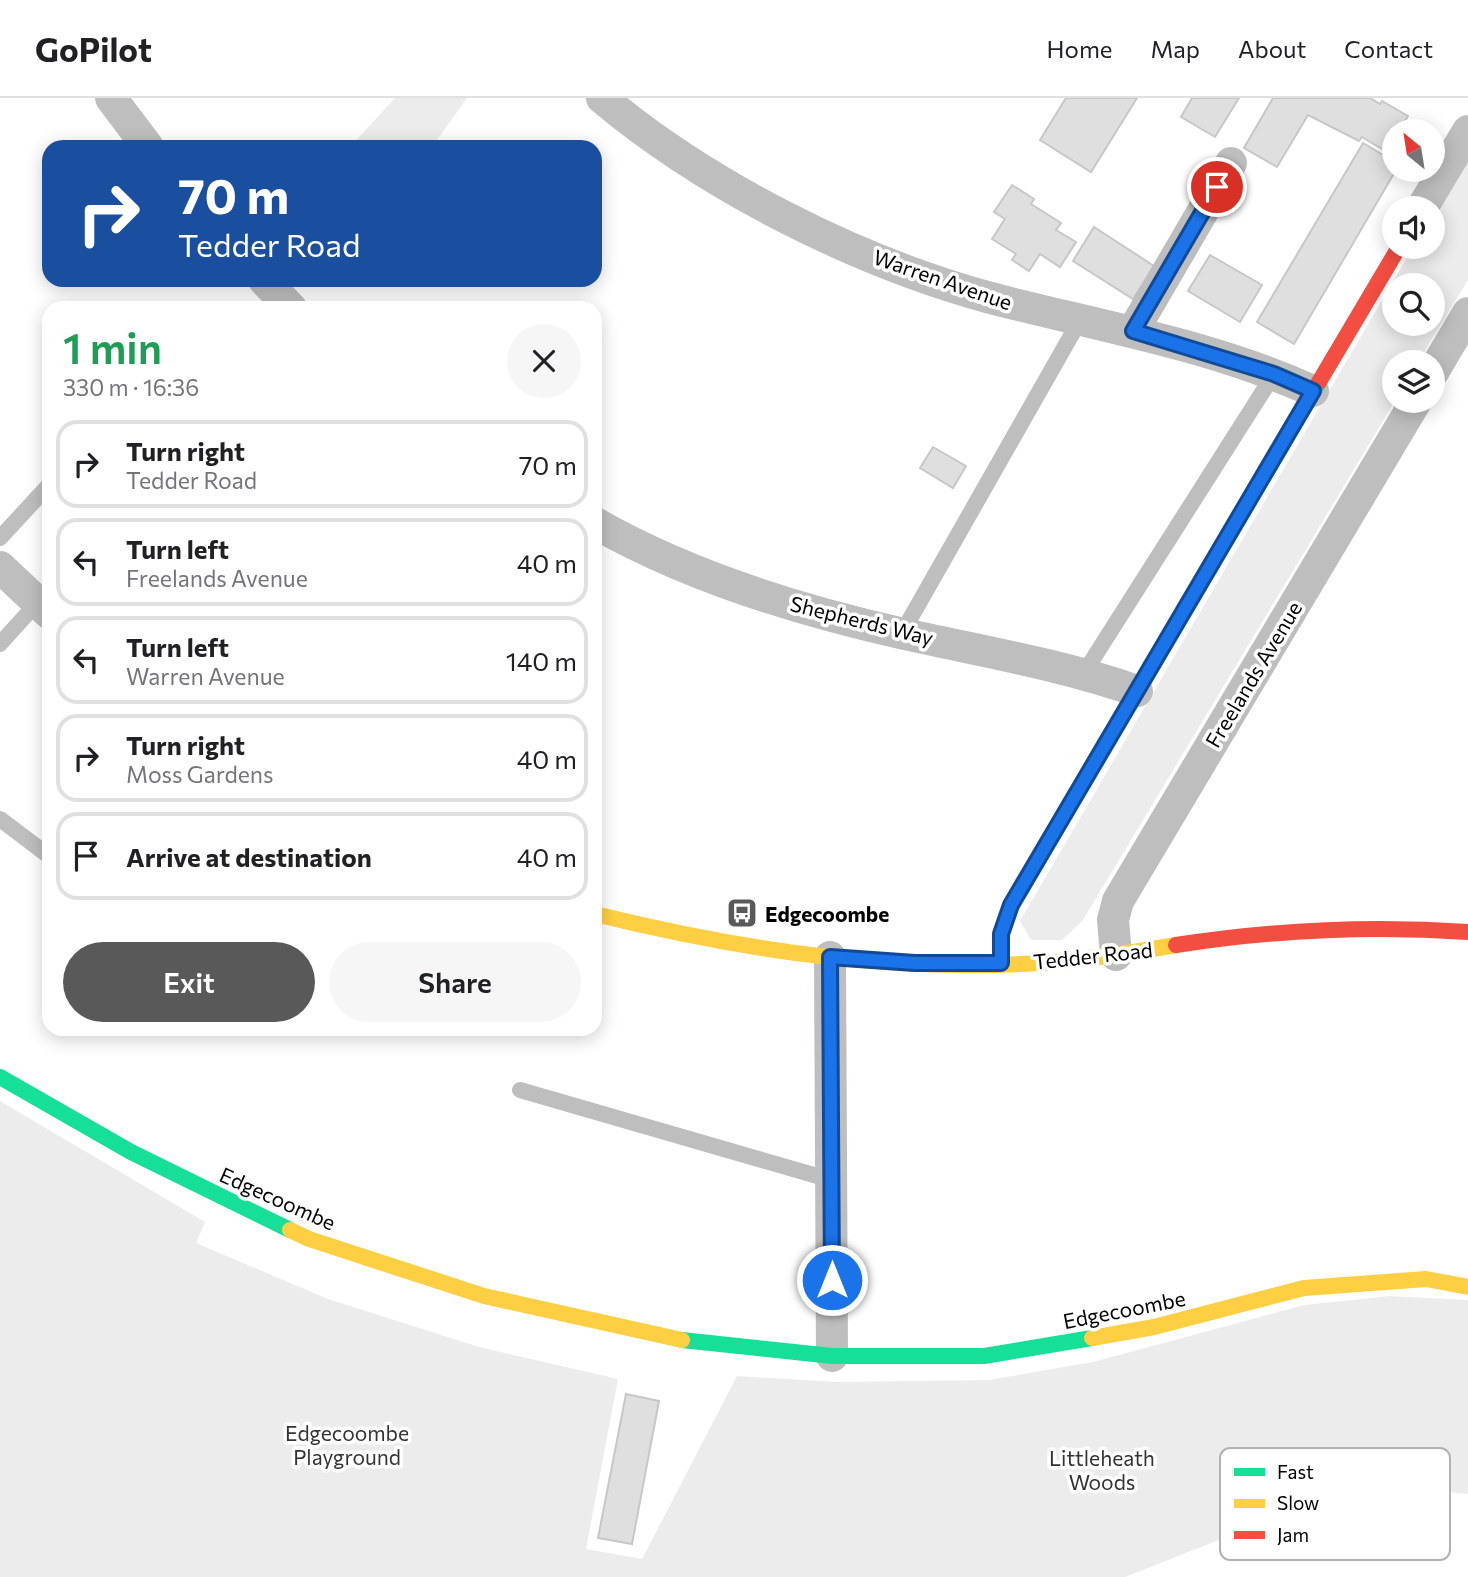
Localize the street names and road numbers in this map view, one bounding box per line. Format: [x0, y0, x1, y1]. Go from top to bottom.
street label: Warren Avenue [870, 244, 1016, 314]
street label: Shepherds Way [788, 590, 936, 650]
street label: Freelands Avenue [1200, 596, 1306, 752]
street label: Tedder Road [1032, 936, 1154, 974]
street label: Edgecoombe [216, 1161, 340, 1235]
street label: Edgecoombe [1061, 1285, 1187, 1333]

